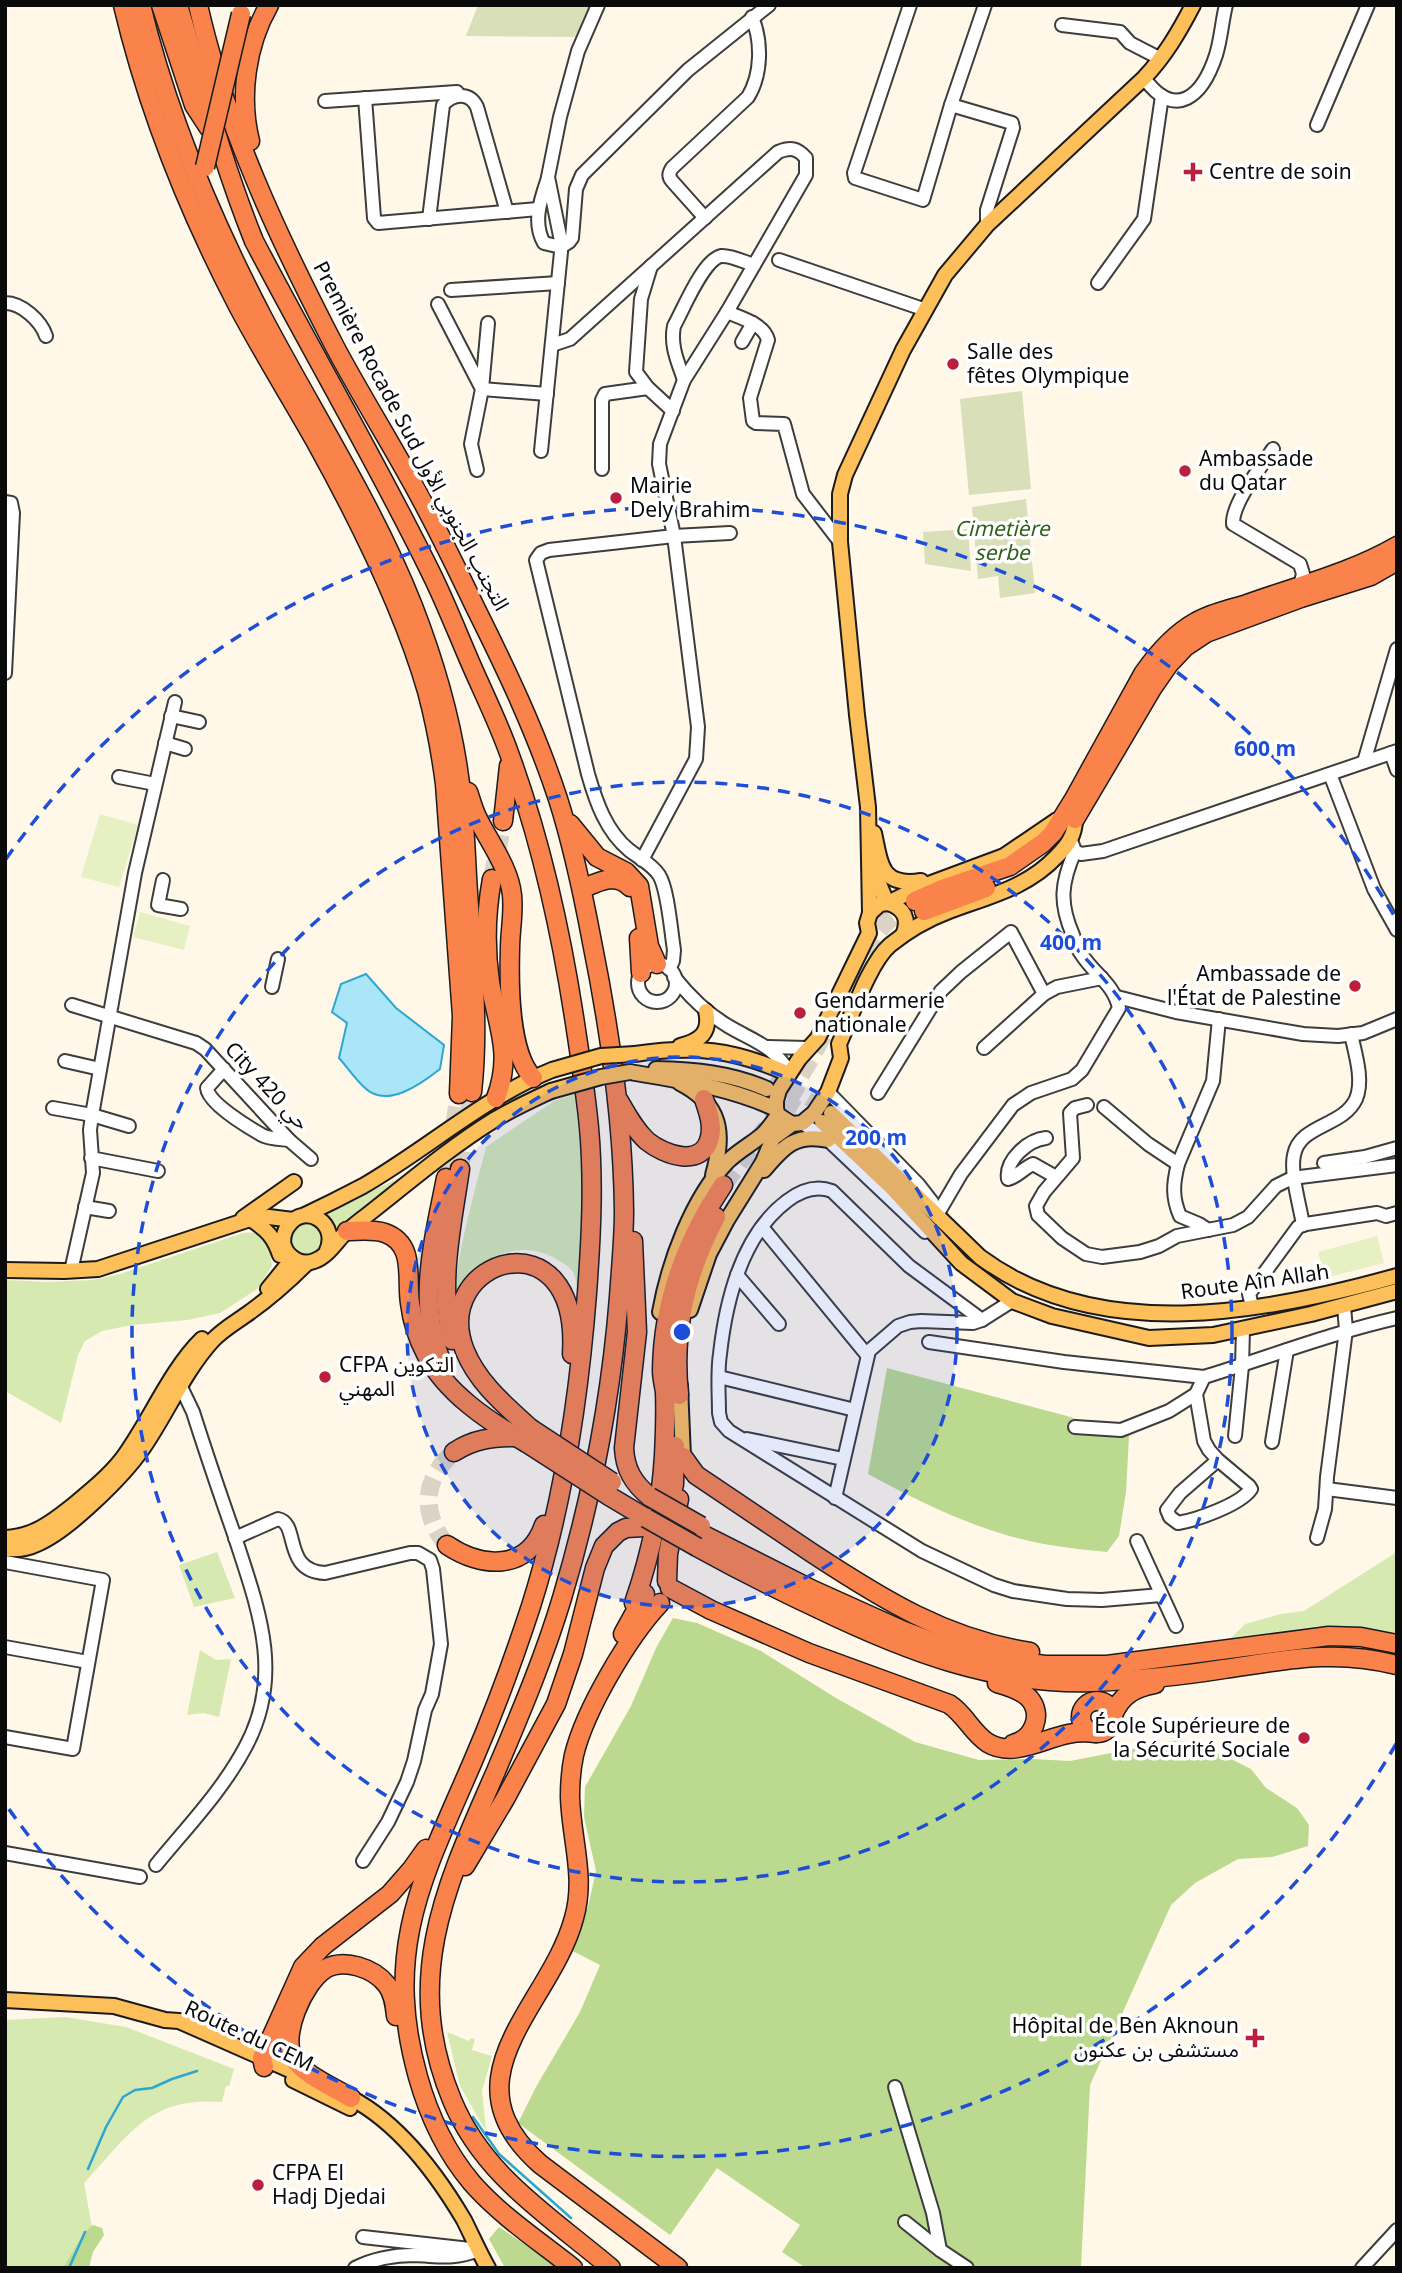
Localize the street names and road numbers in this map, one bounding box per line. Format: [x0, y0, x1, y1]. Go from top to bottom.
street label: Première Rocade Sud التجنب الجنوبي الأول [300, 253, 522, 619]
street label: City 420 حي [213, 1030, 321, 1142]
street label: Route Aîn Allah [1178, 1250, 1332, 1314]
street label: Route du CEM [177, 1987, 321, 2085]

